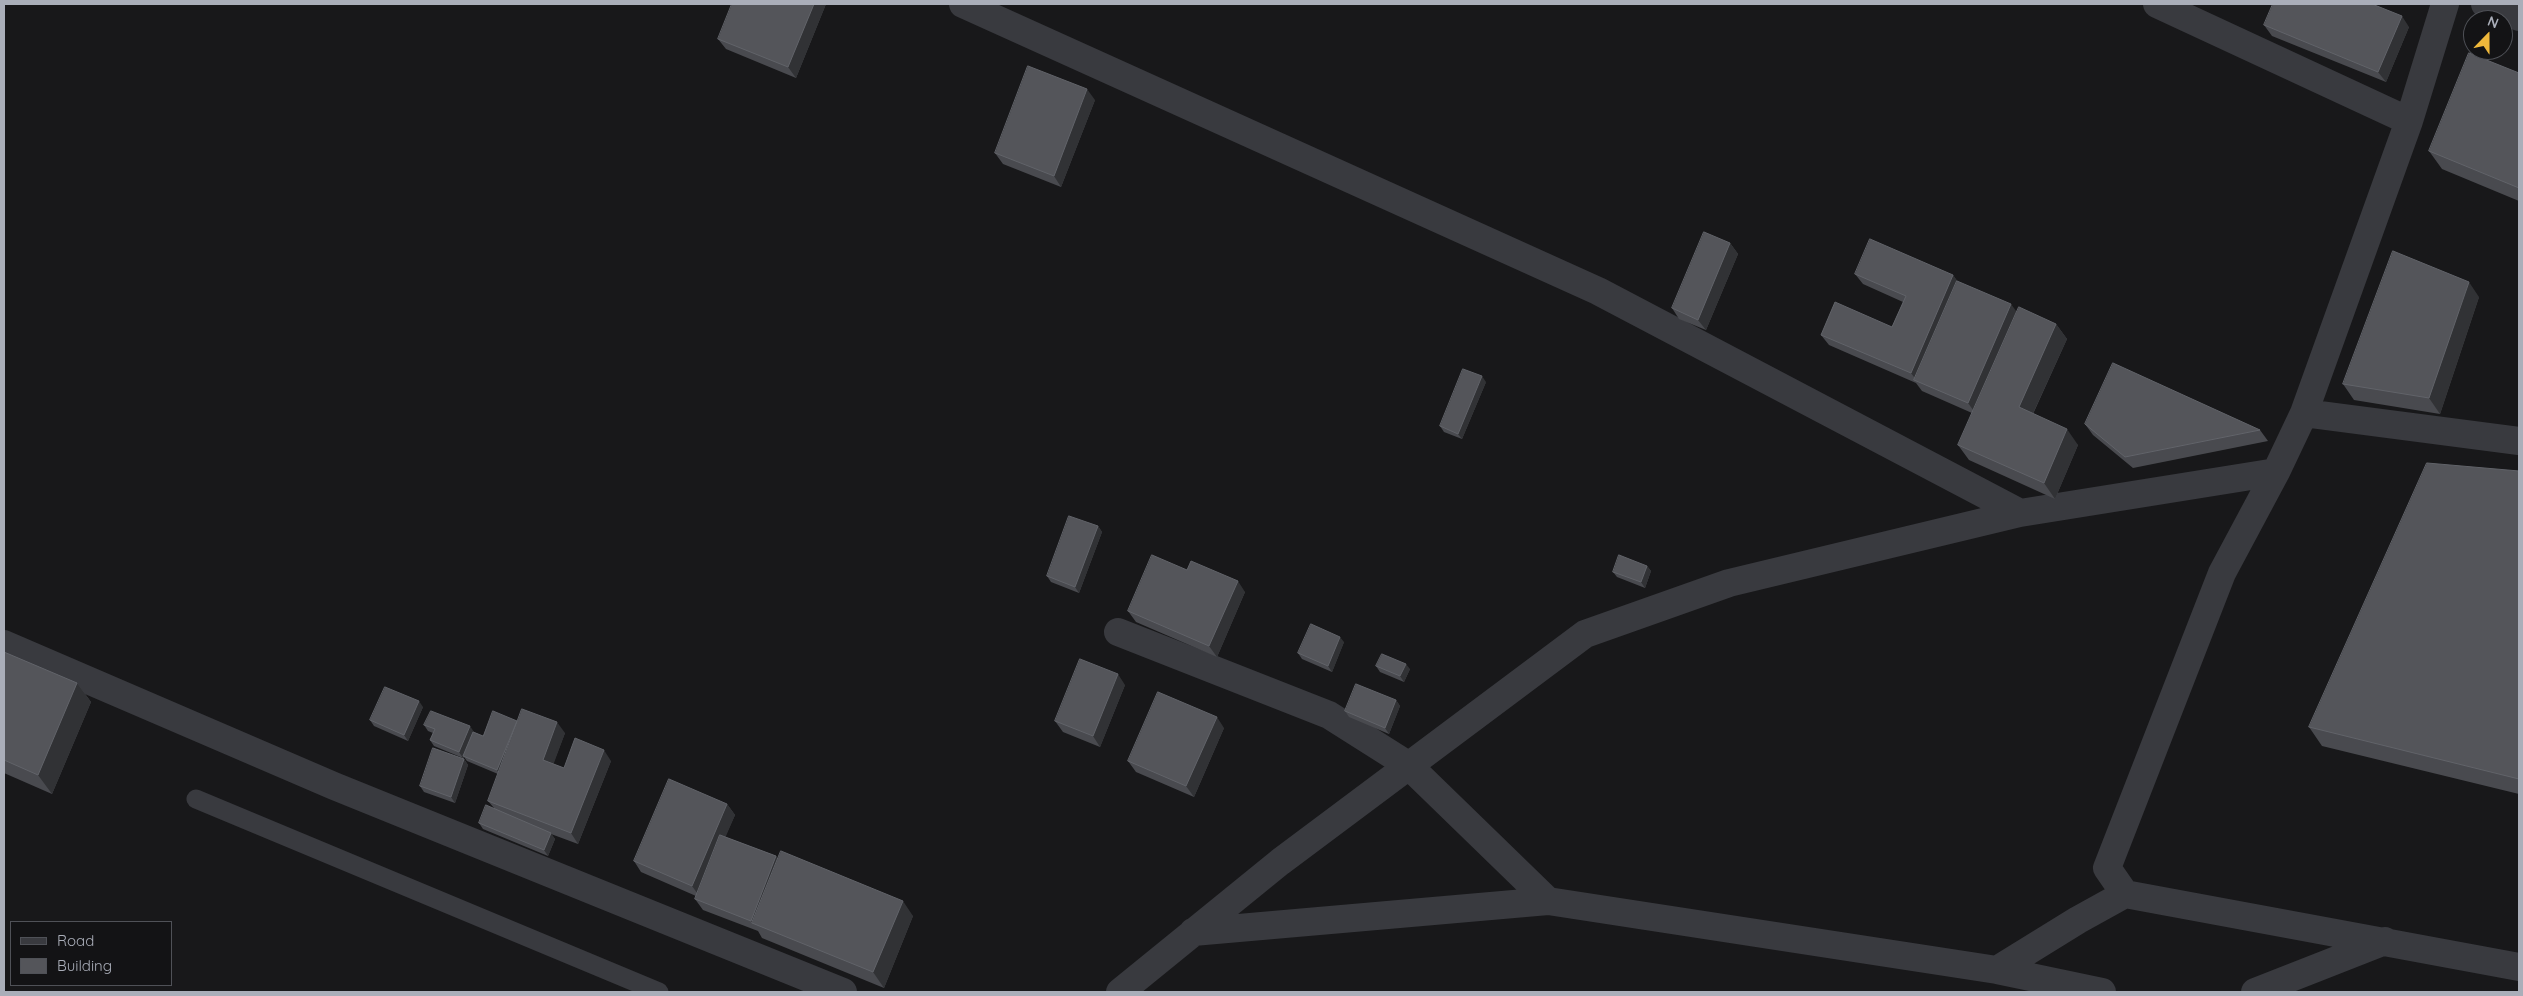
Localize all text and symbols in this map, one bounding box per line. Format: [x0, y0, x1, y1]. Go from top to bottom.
north arrow [2463, 10, 2513, 60]
text: N [2485, 12, 2501, 32]
legend [10, 921, 172, 986]
text: Road [57, 931, 94, 950]
text: Building [57, 956, 112, 975]

